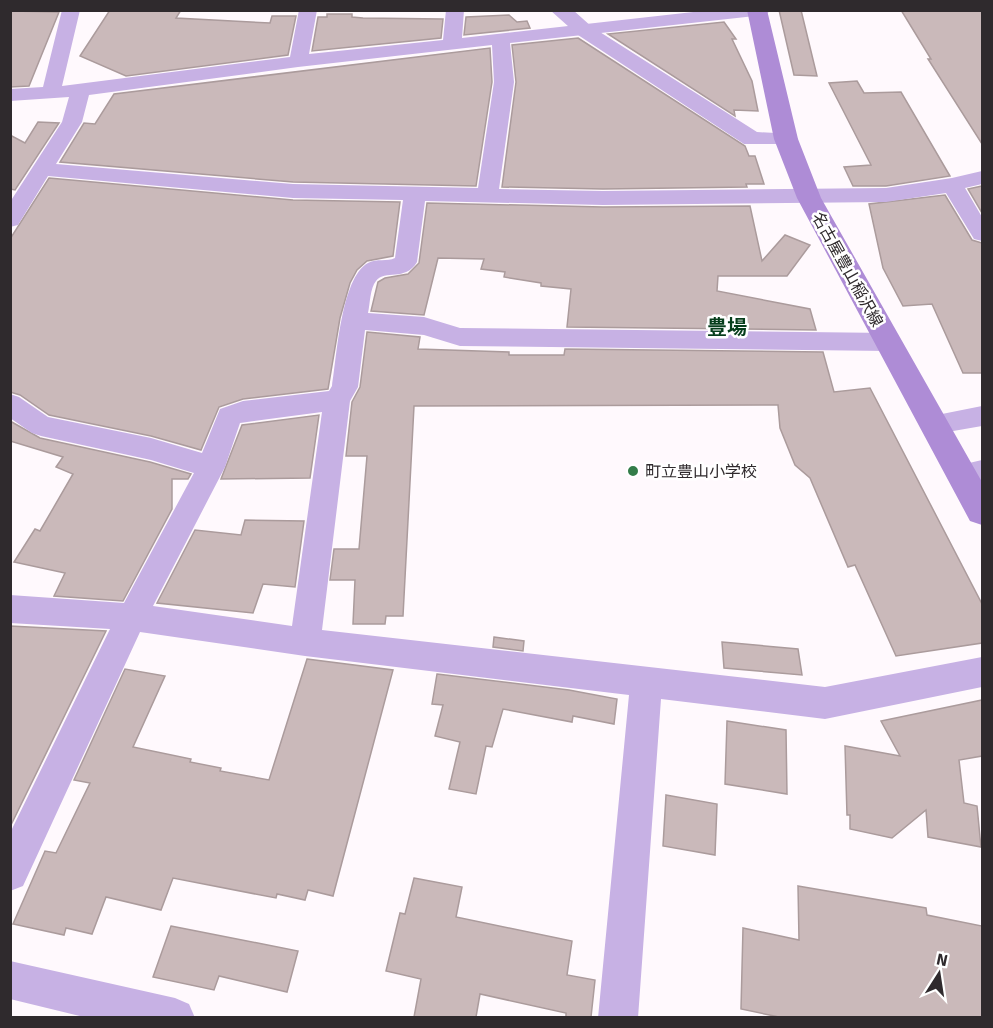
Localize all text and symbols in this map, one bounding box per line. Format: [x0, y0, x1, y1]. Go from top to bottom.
street label: 名古屋豊山稲沢線 [807, 209, 887, 330]
district label: 豊場 [707, 315, 747, 340]
place label: 町立豊山小学校 [645, 462, 757, 482]
marker: 町立豊山小学校 [626, 464, 640, 478]
north arrow [909, 944, 969, 1004]
text: N [934, 949, 949, 971]

